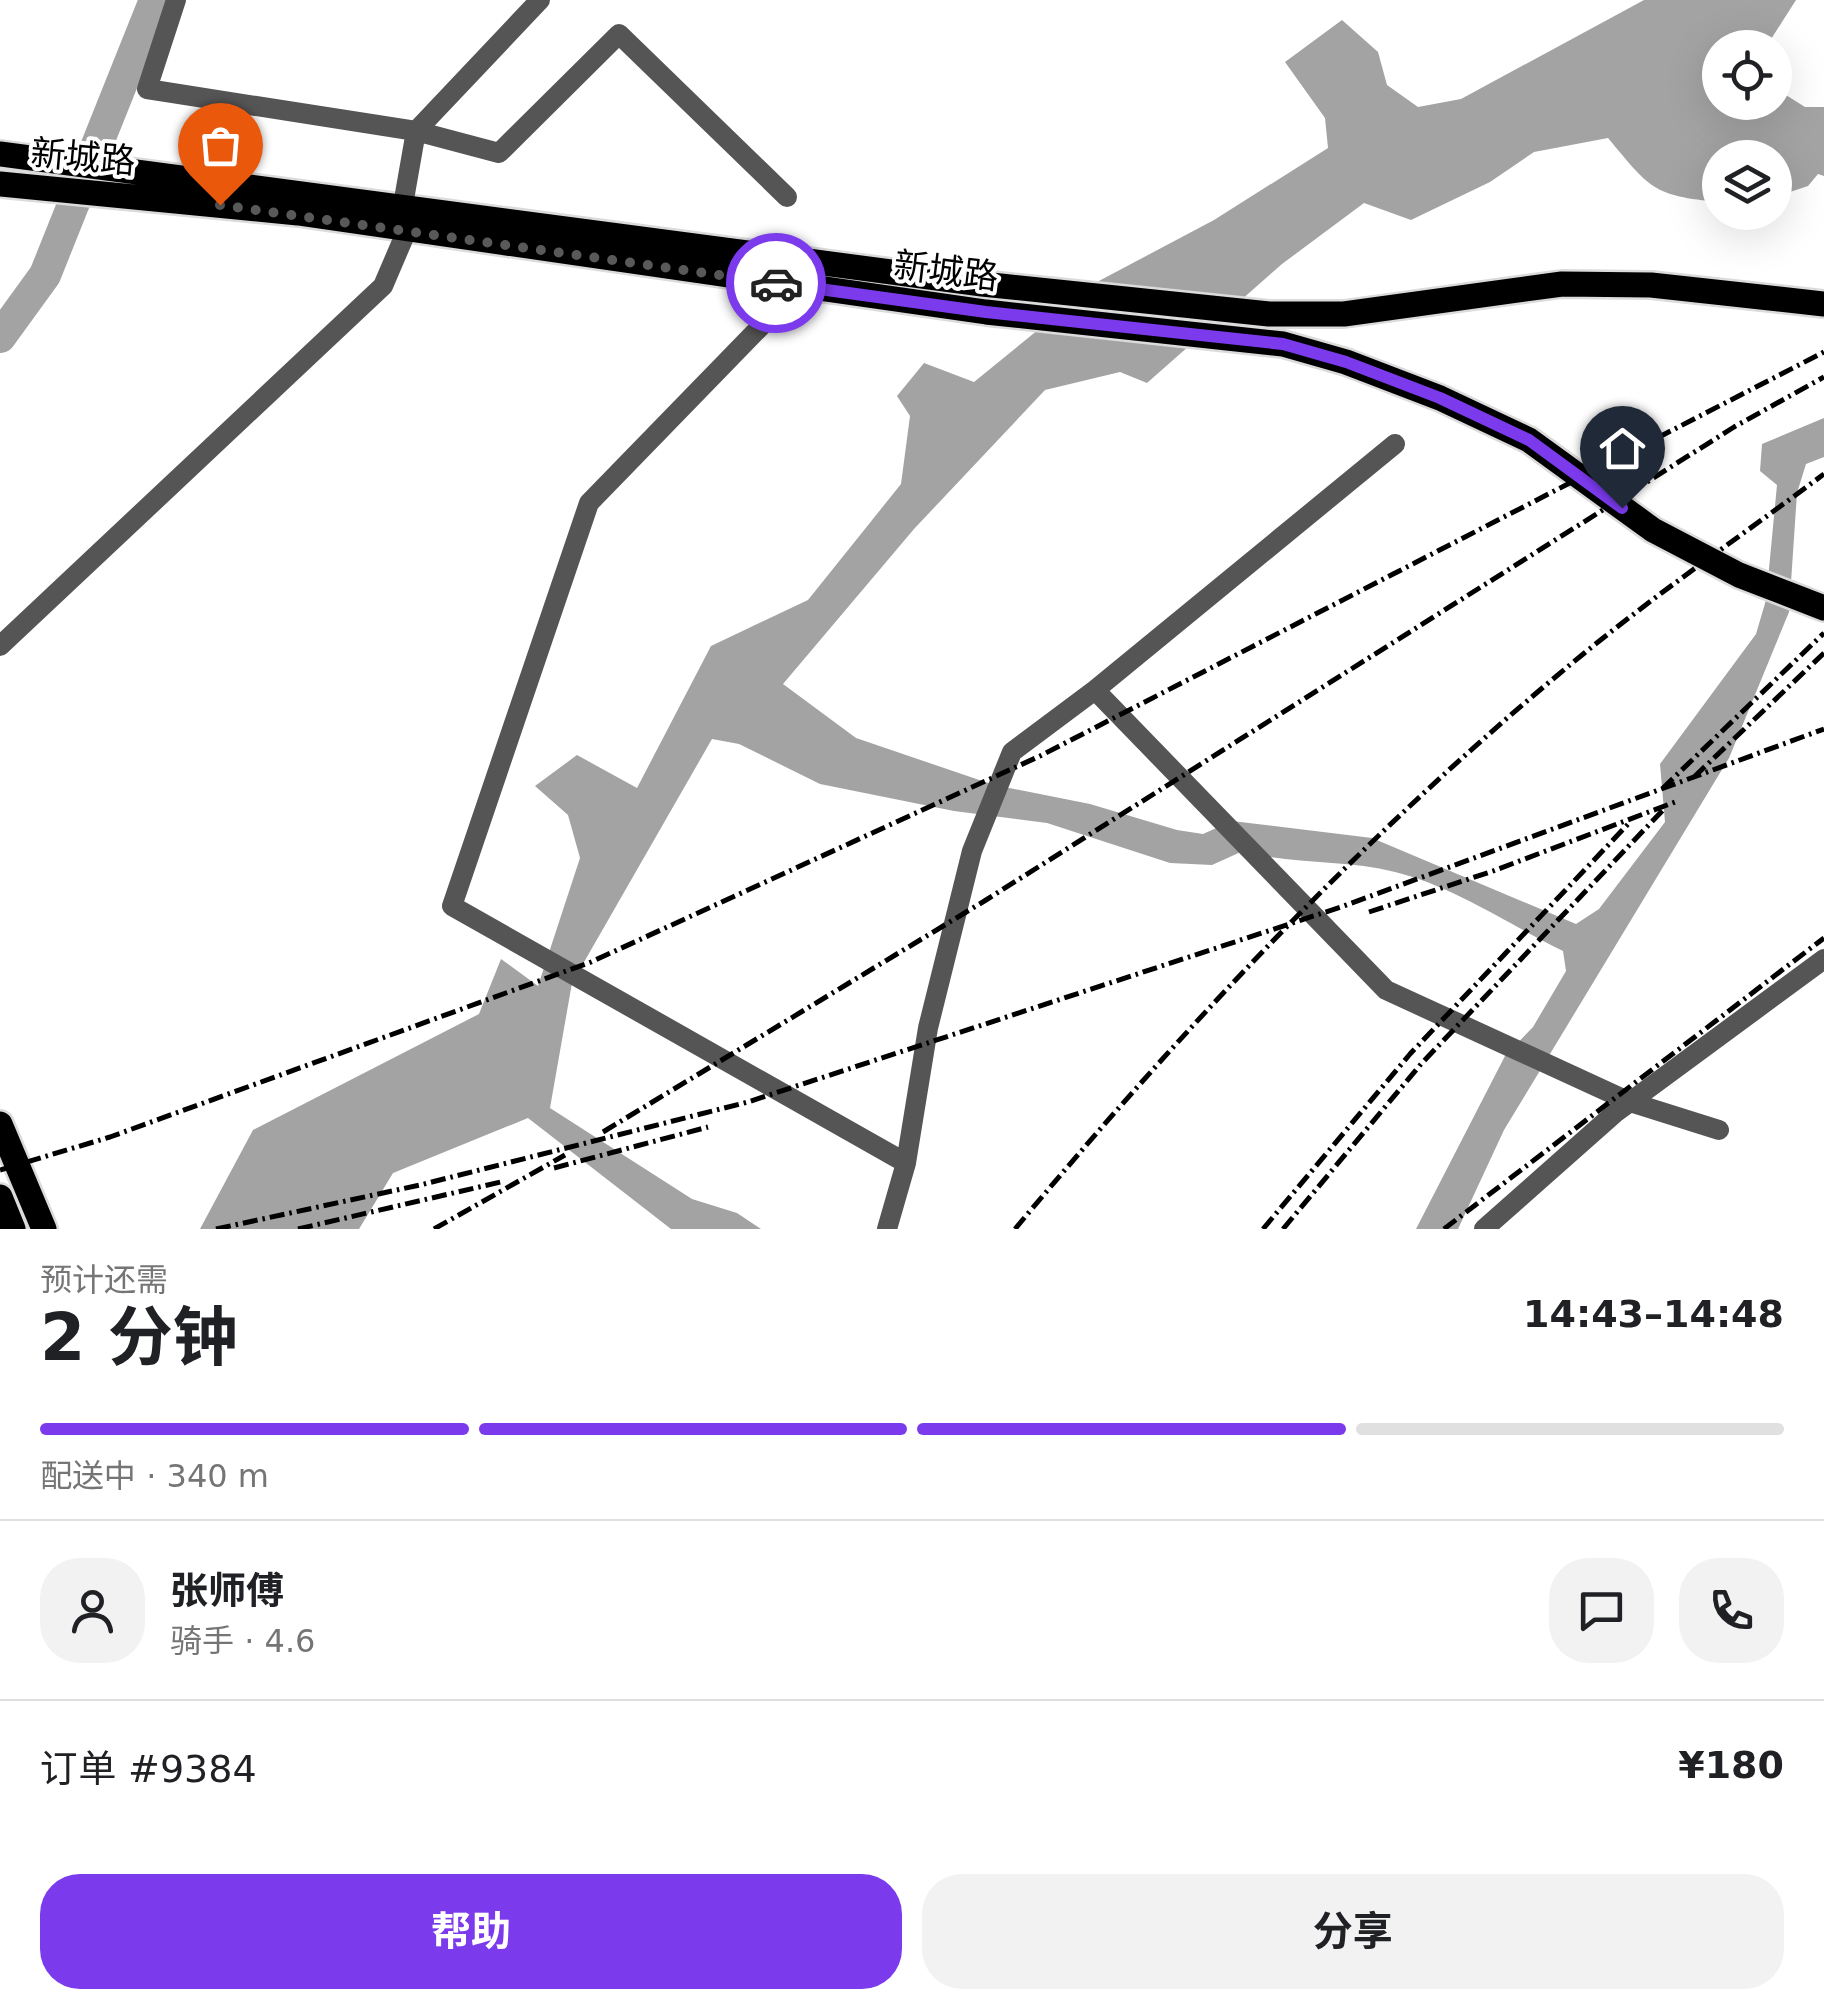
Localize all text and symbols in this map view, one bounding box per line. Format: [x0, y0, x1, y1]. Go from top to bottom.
map controls [1702, 30, 1792, 230]
button: locate [1702, 30, 1792, 120]
pin [178, 103, 263, 206]
icon: bag [193, 118, 248, 173]
street label: 新城路 [29, 132, 137, 182]
button: layers [1702, 140, 1792, 230]
courier [726, 233, 826, 333]
street label: 新城路 [891, 245, 1001, 297]
icon: car [749, 256, 804, 311]
pin [1580, 406, 1665, 509]
icon: home [1595, 421, 1650, 476]
text: 预计还需 [40, 1261, 168, 1299]
text: 14:43–14:48 [1523, 1292, 1784, 1336]
text: 2 分钟 [40, 1300, 238, 1375]
text: 配送中 · 340 m [40, 1457, 269, 1495]
button: person [40, 1558, 145, 1663]
button: chat [1549, 1558, 1654, 1663]
button: phone [1679, 1558, 1784, 1663]
text: 张师傅 [170, 1569, 284, 1613]
text: 骑手 · 4.6 [170, 1622, 315, 1660]
text: ¥180 [1678, 1743, 1784, 1787]
text: 订单 #9384 [40, 1747, 257, 1791]
button: 帮助 [40, 1874, 902, 1989]
button: 分享 [922, 1874, 1784, 1989]

